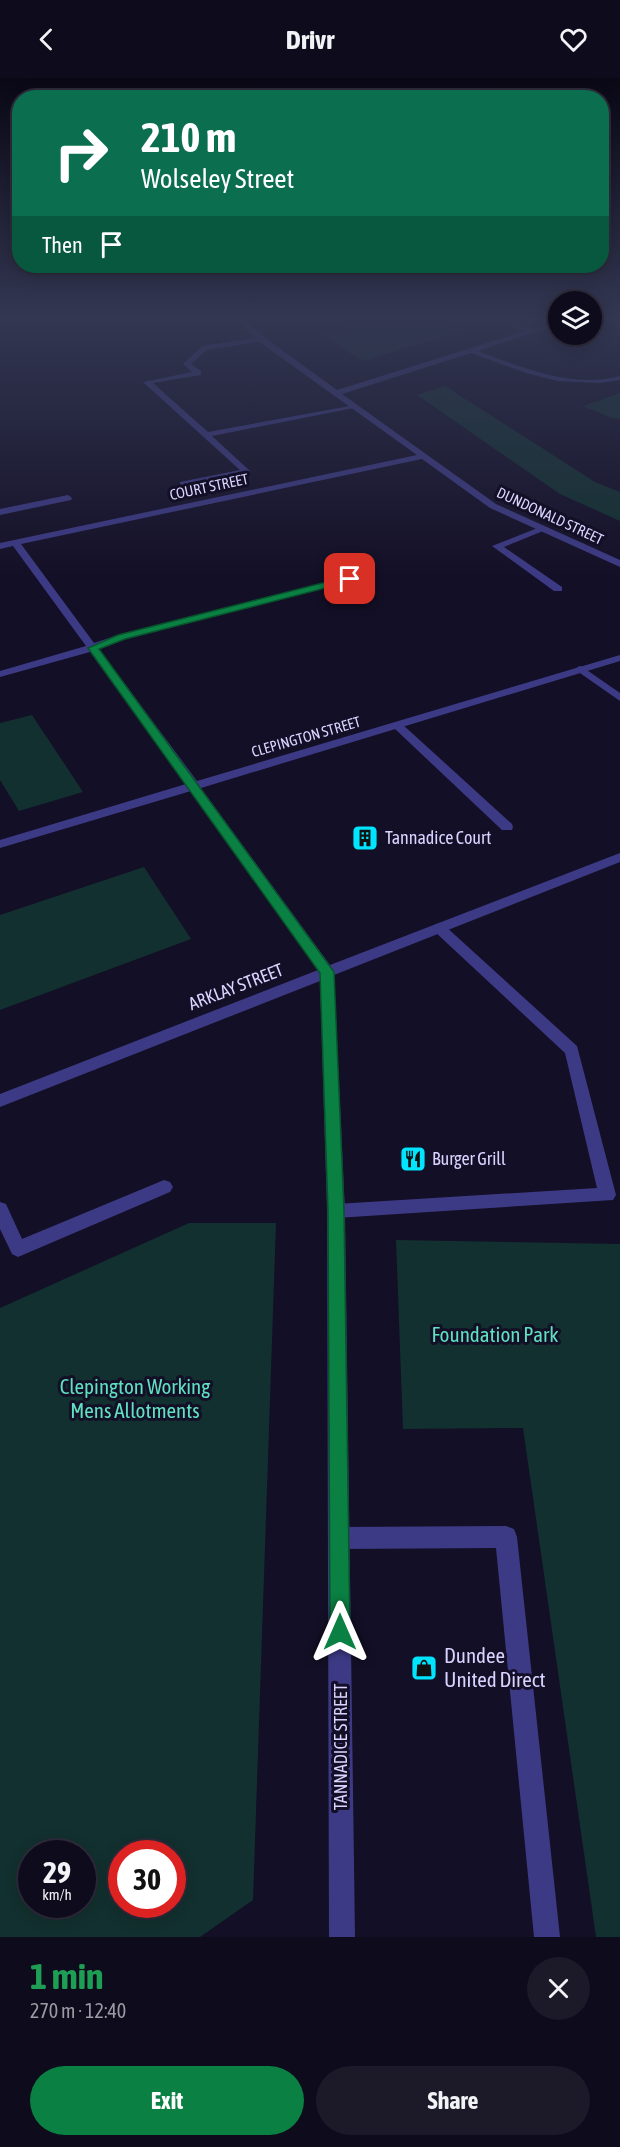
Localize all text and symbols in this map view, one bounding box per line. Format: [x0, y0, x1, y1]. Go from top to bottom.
icon: back [30, 23, 63, 56]
icon: heart [557, 23, 590, 56]
text: Drivr [286, 24, 334, 55]
text: 210 m [141, 113, 236, 161]
icon: right [42, 114, 120, 192]
text: Wolseley Street [141, 163, 294, 194]
icon: arrive [95, 228, 128, 261]
text: Then [42, 232, 83, 258]
map controls [548, 291, 602, 345]
button: layers [548, 291, 602, 345]
street label: COURT STREET [168, 470, 250, 503]
street label: DUNDONALD STREET [494, 483, 606, 548]
pin [324, 553, 375, 604]
icon: arrive [333, 562, 366, 595]
street label: CLEPINGTON STREET [249, 713, 363, 760]
building icon: Tannadice Court [350, 823, 380, 853]
place label: Tannadice Court [385, 827, 491, 848]
street label: ARKLAY STREET [186, 959, 286, 1014]
restaurant icon: Burger Grill [398, 1144, 428, 1174]
place label: Burger Grill [432, 1148, 506, 1169]
park label: Foundation Park [432, 1322, 558, 1346]
park label: Clepington Working Mens Allotments [60, 1374, 210, 1422]
position arrow [308, 1600, 372, 1664]
place label: Dundee United Direct [444, 1643, 546, 1691]
shop icon: Dundee United Direct [409, 1653, 439, 1683]
street label: TANNADICE STREET [330, 1684, 351, 1810]
speed limit sign: 30 [108, 1840, 186, 1918]
text: 29 [43, 1855, 71, 1889]
text: km/h [42, 1886, 72, 1903]
text: 1 min [30, 1955, 104, 1997]
button: close [527, 1957, 590, 2020]
text: 270 m · 12:40 [30, 1999, 126, 2022]
button: Exit [30, 2066, 304, 2135]
button: Share [316, 2066, 590, 2135]

